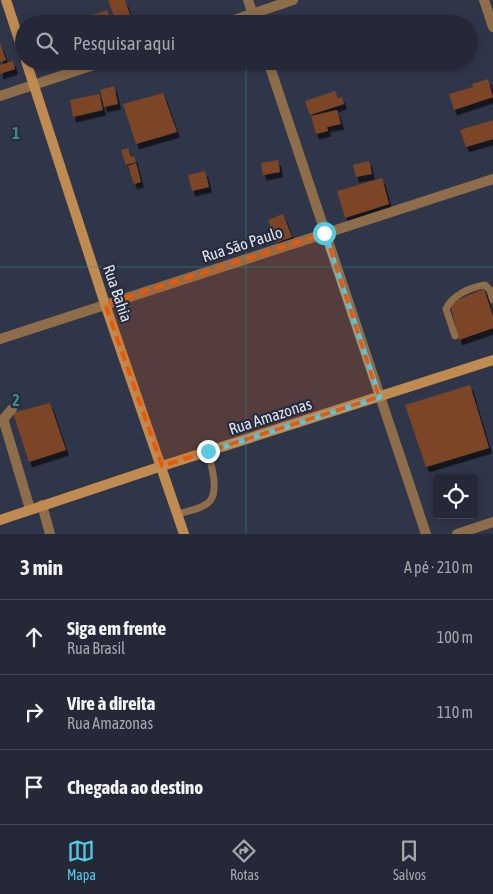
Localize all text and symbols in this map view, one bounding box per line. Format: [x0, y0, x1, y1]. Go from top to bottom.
search box [15, 15, 478, 70]
icon: search [33, 29, 61, 57]
text: Pesquisar aqui [73, 32, 175, 54]
text: 1 [12, 124, 20, 142]
route start [313, 222, 336, 245]
street label: Rua São Paulo [199, 223, 285, 265]
street label: Rua Bahia [100, 262, 136, 324]
text: 2 [12, 391, 20, 409]
street label: Rua Amazonas [226, 394, 314, 438]
route end [197, 440, 220, 463]
map controls [433, 474, 478, 519]
button: locate [433, 474, 478, 519]
text: 3 min [20, 555, 63, 579]
text: A pé · 210 m [404, 558, 473, 576]
text: Siga em frente [67, 617, 166, 639]
icon: ahead [20, 623, 48, 651]
text: 100 m [437, 628, 473, 646]
text: Rua Brasil [67, 639, 125, 657]
text: Vire à direita [67, 692, 155, 714]
icon: right [20, 698, 48, 726]
text: 110 m [437, 703, 473, 721]
text: Rua Amazonas [67, 714, 153, 732]
icon: arrive [20, 773, 48, 801]
text: Chegada ao destino [67, 776, 203, 798]
tab: Mapa [67, 837, 96, 883]
tab: Rotas [230, 837, 259, 883]
tab: Salvos [393, 837, 426, 883]

